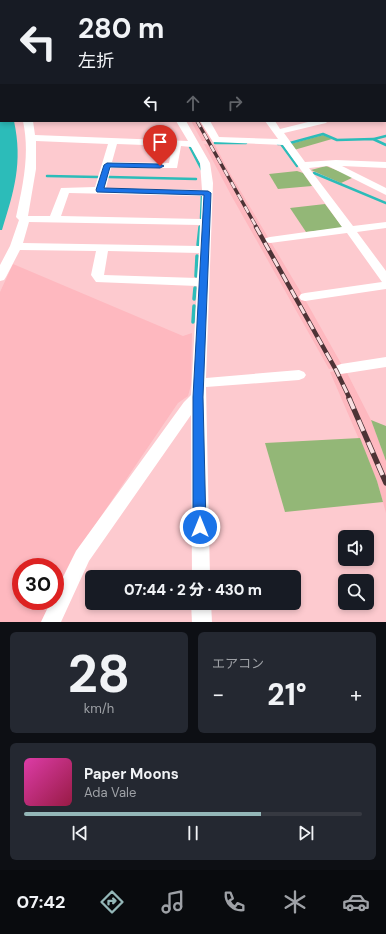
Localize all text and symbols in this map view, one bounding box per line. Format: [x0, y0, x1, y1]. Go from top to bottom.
text: 280 m [78, 10, 164, 47]
icon: left [12, 16, 64, 68]
text: 左折 [78, 49, 114, 73]
icon: left [140, 92, 162, 114]
icon: ahead [182, 92, 204, 114]
icon: right [224, 92, 246, 114]
pin [143, 125, 177, 166]
icon: arrive [149, 131, 171, 153]
position arrow [179, 506, 221, 548]
map controls [338, 530, 374, 610]
button: sound [338, 530, 374, 566]
speed limit sign: 30 [12, 558, 64, 610]
button: search [338, 574, 374, 610]
text: 07:44 · 2 分 · 430 m [124, 580, 262, 600]
text: 28 [68, 640, 130, 708]
text: エアコン [212, 655, 264, 672]
text: 21° [267, 675, 307, 714]
text: − [212, 680, 224, 709]
text: + [350, 680, 362, 709]
text: km/h [84, 700, 114, 717]
text: Paper Moons [84, 764, 179, 784]
text: Ada Vale [84, 784, 136, 801]
icon: previous [69, 822, 91, 844]
icon: pause [182, 822, 204, 844]
icon: next [295, 822, 317, 844]
icon: directions [98, 888, 126, 916]
icon: music [159, 888, 187, 916]
icon: phone [220, 888, 248, 916]
icon: climate [281, 888, 309, 916]
icon: car [342, 888, 370, 916]
text: 07:42 [16, 890, 65, 914]

